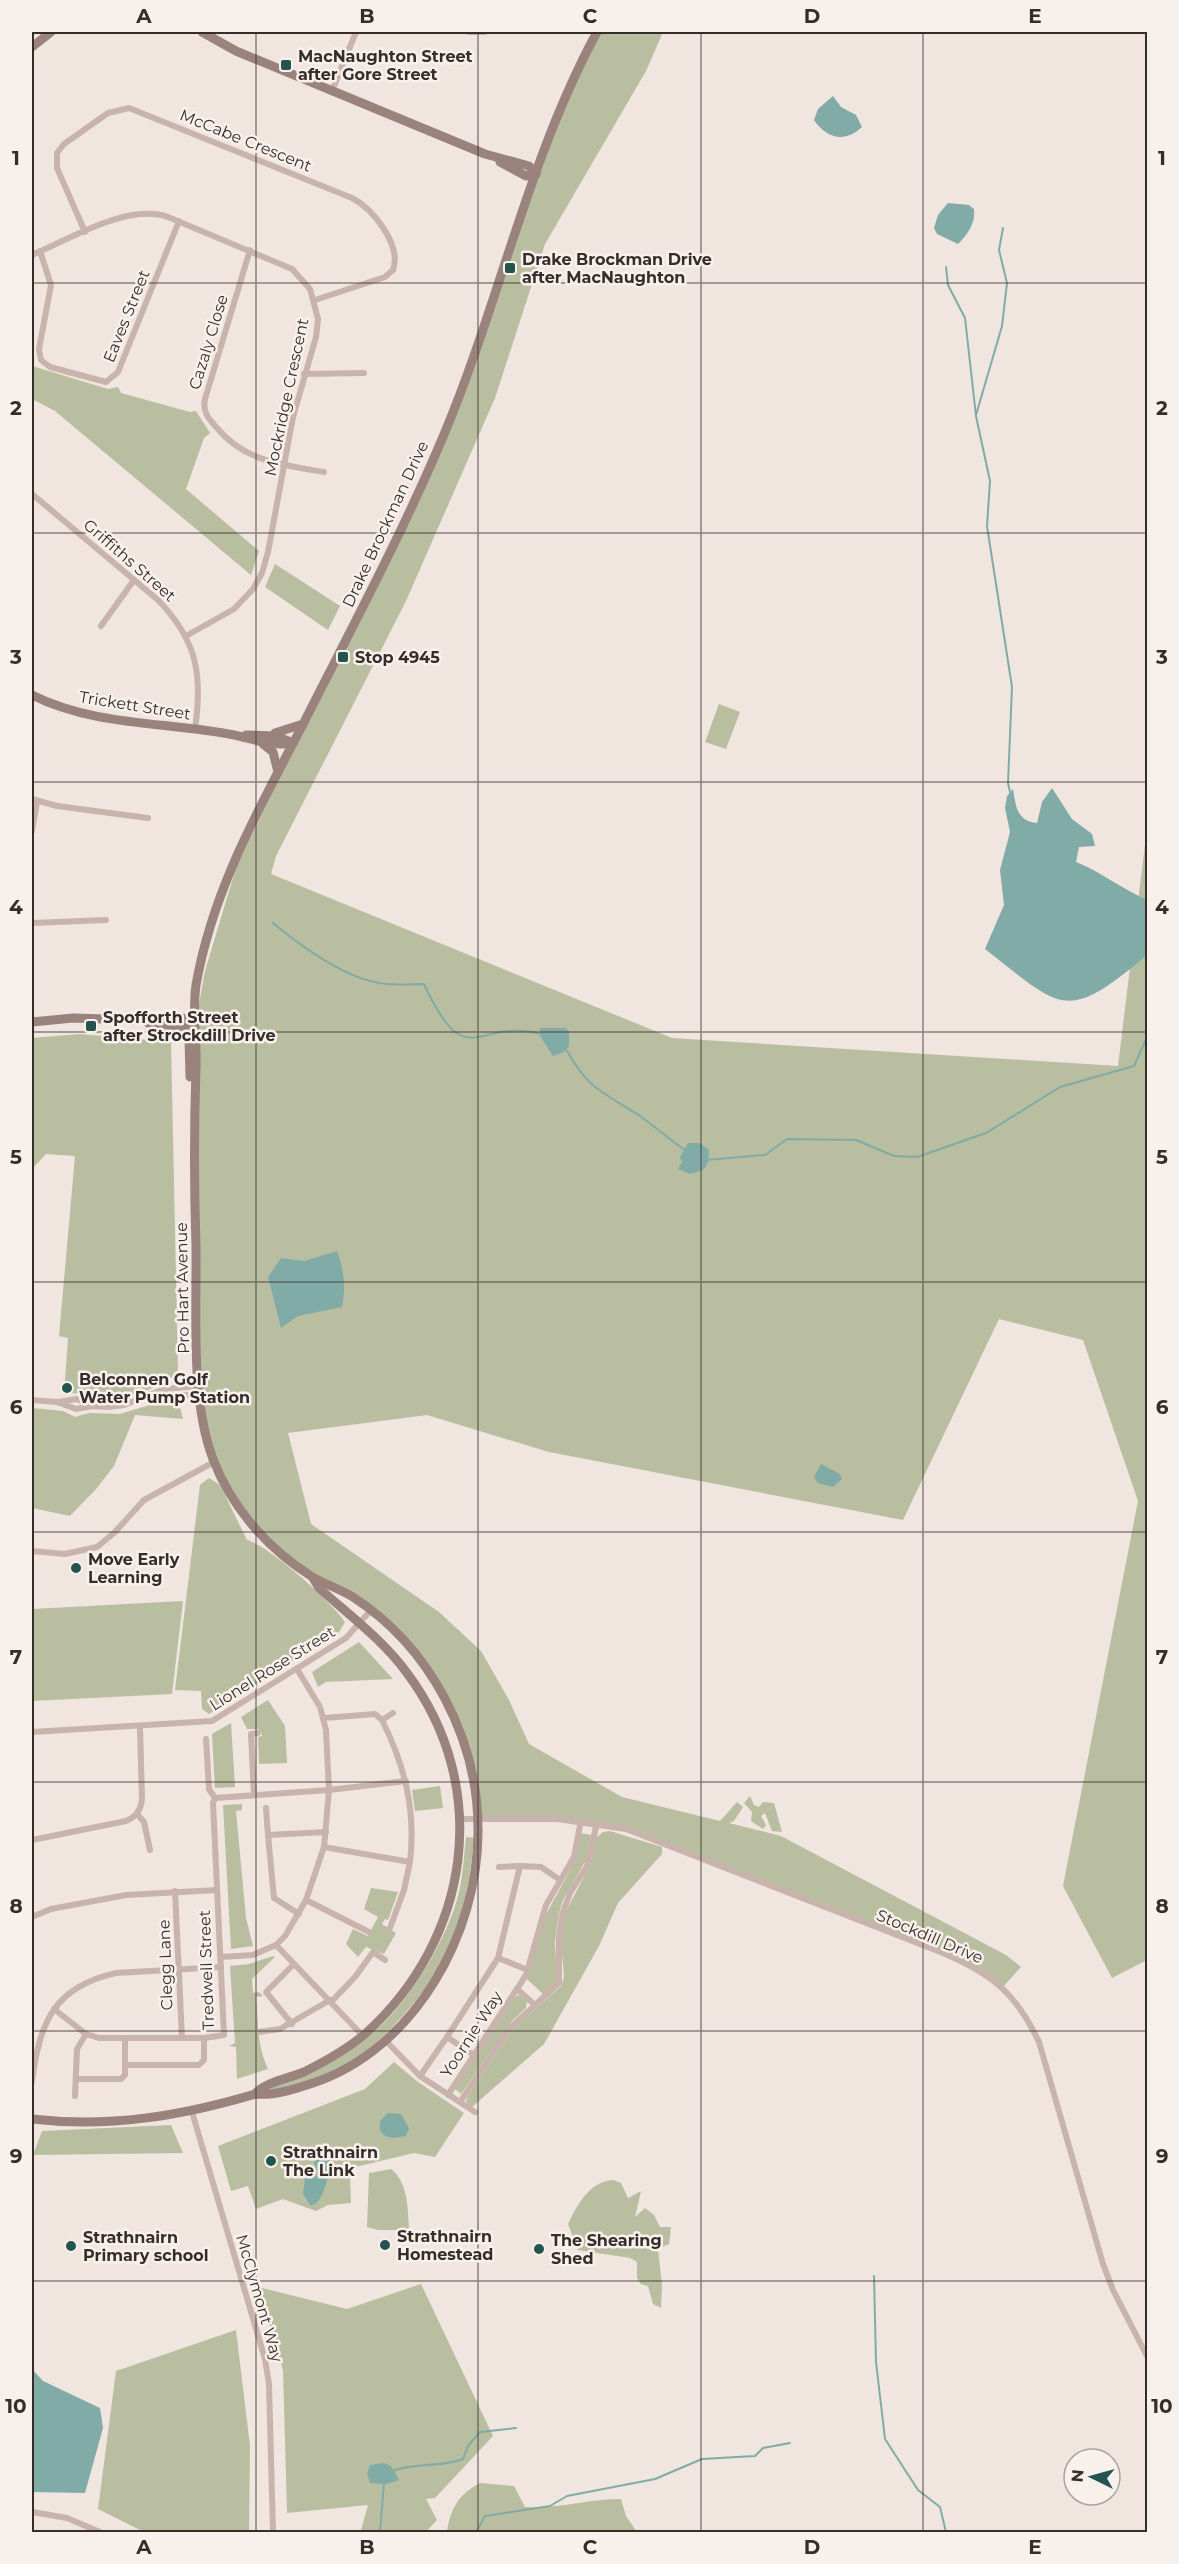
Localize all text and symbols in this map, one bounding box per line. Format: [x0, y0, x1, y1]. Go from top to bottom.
text: A [135, 4, 152, 28]
text: B [359, 4, 375, 28]
text: C [583, 4, 598, 28]
text: D [804, 4, 820, 28]
text: E [1028, 4, 1042, 28]
place label: MacNaughton Street after Gore Street [298, 47, 473, 84]
marker: MacNaughton Street after Gore Street [279, 58, 293, 72]
street label: McCabe Crescent [177, 105, 315, 176]
text: 1 [12, 146, 20, 170]
text: 1 [1158, 146, 1166, 170]
place label: Drake Brockman Drive after MacNaughton [522, 250, 712, 287]
marker: Drake Brockman Drive after MacNaughton [503, 261, 517, 275]
street label: Eaves Street [99, 267, 154, 365]
street label: Cazaly Close [185, 292, 232, 392]
street label: Mockridge Crescent [260, 316, 313, 478]
text: 2 [10, 396, 22, 420]
text: 2 [1156, 396, 1168, 420]
street label: Drake Brockman Drive [338, 438, 432, 610]
street label: Griffiths Street [80, 515, 180, 606]
text: 3 [9, 645, 22, 669]
text: 3 [1155, 645, 1168, 669]
place label: Stop 4945 [355, 648, 440, 667]
marker: Stop 4945 [336, 650, 350, 664]
street label: Trickett Street [78, 687, 193, 724]
text: 4 [9, 895, 23, 919]
text: 4 [1155, 895, 1169, 919]
place label: Spofforth Street after Strockdill Drive [103, 1008, 276, 1045]
marker: Spofforth Street after Strockdill Drive [84, 1019, 98, 1033]
text: 5 [10, 1145, 22, 1169]
text: 5 [1156, 1145, 1168, 1169]
street label: Pro Hart Avenue [172, 1222, 193, 1354]
place label: Belconnen Golf Water Pump Station [79, 1370, 250, 1407]
marker: Belconnen Golf Water Pump Station [60, 1381, 74, 1395]
text: 6 [10, 1395, 23, 1419]
text: 6 [1156, 1395, 1169, 1419]
place label: Move Early Learning [88, 1550, 180, 1587]
marker: Move Early Learning [69, 1561, 83, 1575]
street label: Lionel Rose Street [206, 1622, 339, 1715]
text: 7 [10, 1645, 22, 1669]
text: 7 [1156, 1645, 1168, 1669]
text: 8 [9, 1894, 23, 1918]
text: 8 [1155, 1894, 1169, 1918]
street label: Stockdill Drive [874, 1905, 986, 1967]
street label: Tredwell Street [195, 1909, 218, 2030]
street label: Clegg Lane [154, 1919, 177, 2011]
street label: Yoornie Way [436, 1987, 507, 2081]
place label: Strathnairn The Link [283, 2143, 378, 2180]
text: 9 [10, 2144, 22, 2168]
text: 9 [1156, 2144, 1168, 2168]
marker: Strathnairn The Link [264, 2154, 278, 2168]
place label: Strathnairn Homestead [397, 2227, 493, 2264]
place label: Strathnairn Primary school [83, 2228, 209, 2265]
place label: The Shearing Shed [551, 2231, 662, 2268]
street label: McClymont Way [232, 2232, 287, 2364]
marker: Strathnairn Homestead [378, 2238, 392, 2252]
marker: Strathnairn Primary school [64, 2239, 78, 2253]
marker: The Shearing Shed [532, 2242, 546, 2256]
text: 10 [5, 2394, 27, 2418]
text: 10 [1151, 2394, 1173, 2418]
north arrow [1062, 2447, 1122, 2507]
text: N [1068, 2468, 1088, 2483]
text: A [135, 2535, 152, 2559]
text: B [359, 2535, 375, 2559]
text: C [583, 2535, 598, 2559]
text: D [804, 2535, 820, 2559]
text: E [1028, 2535, 1042, 2559]

